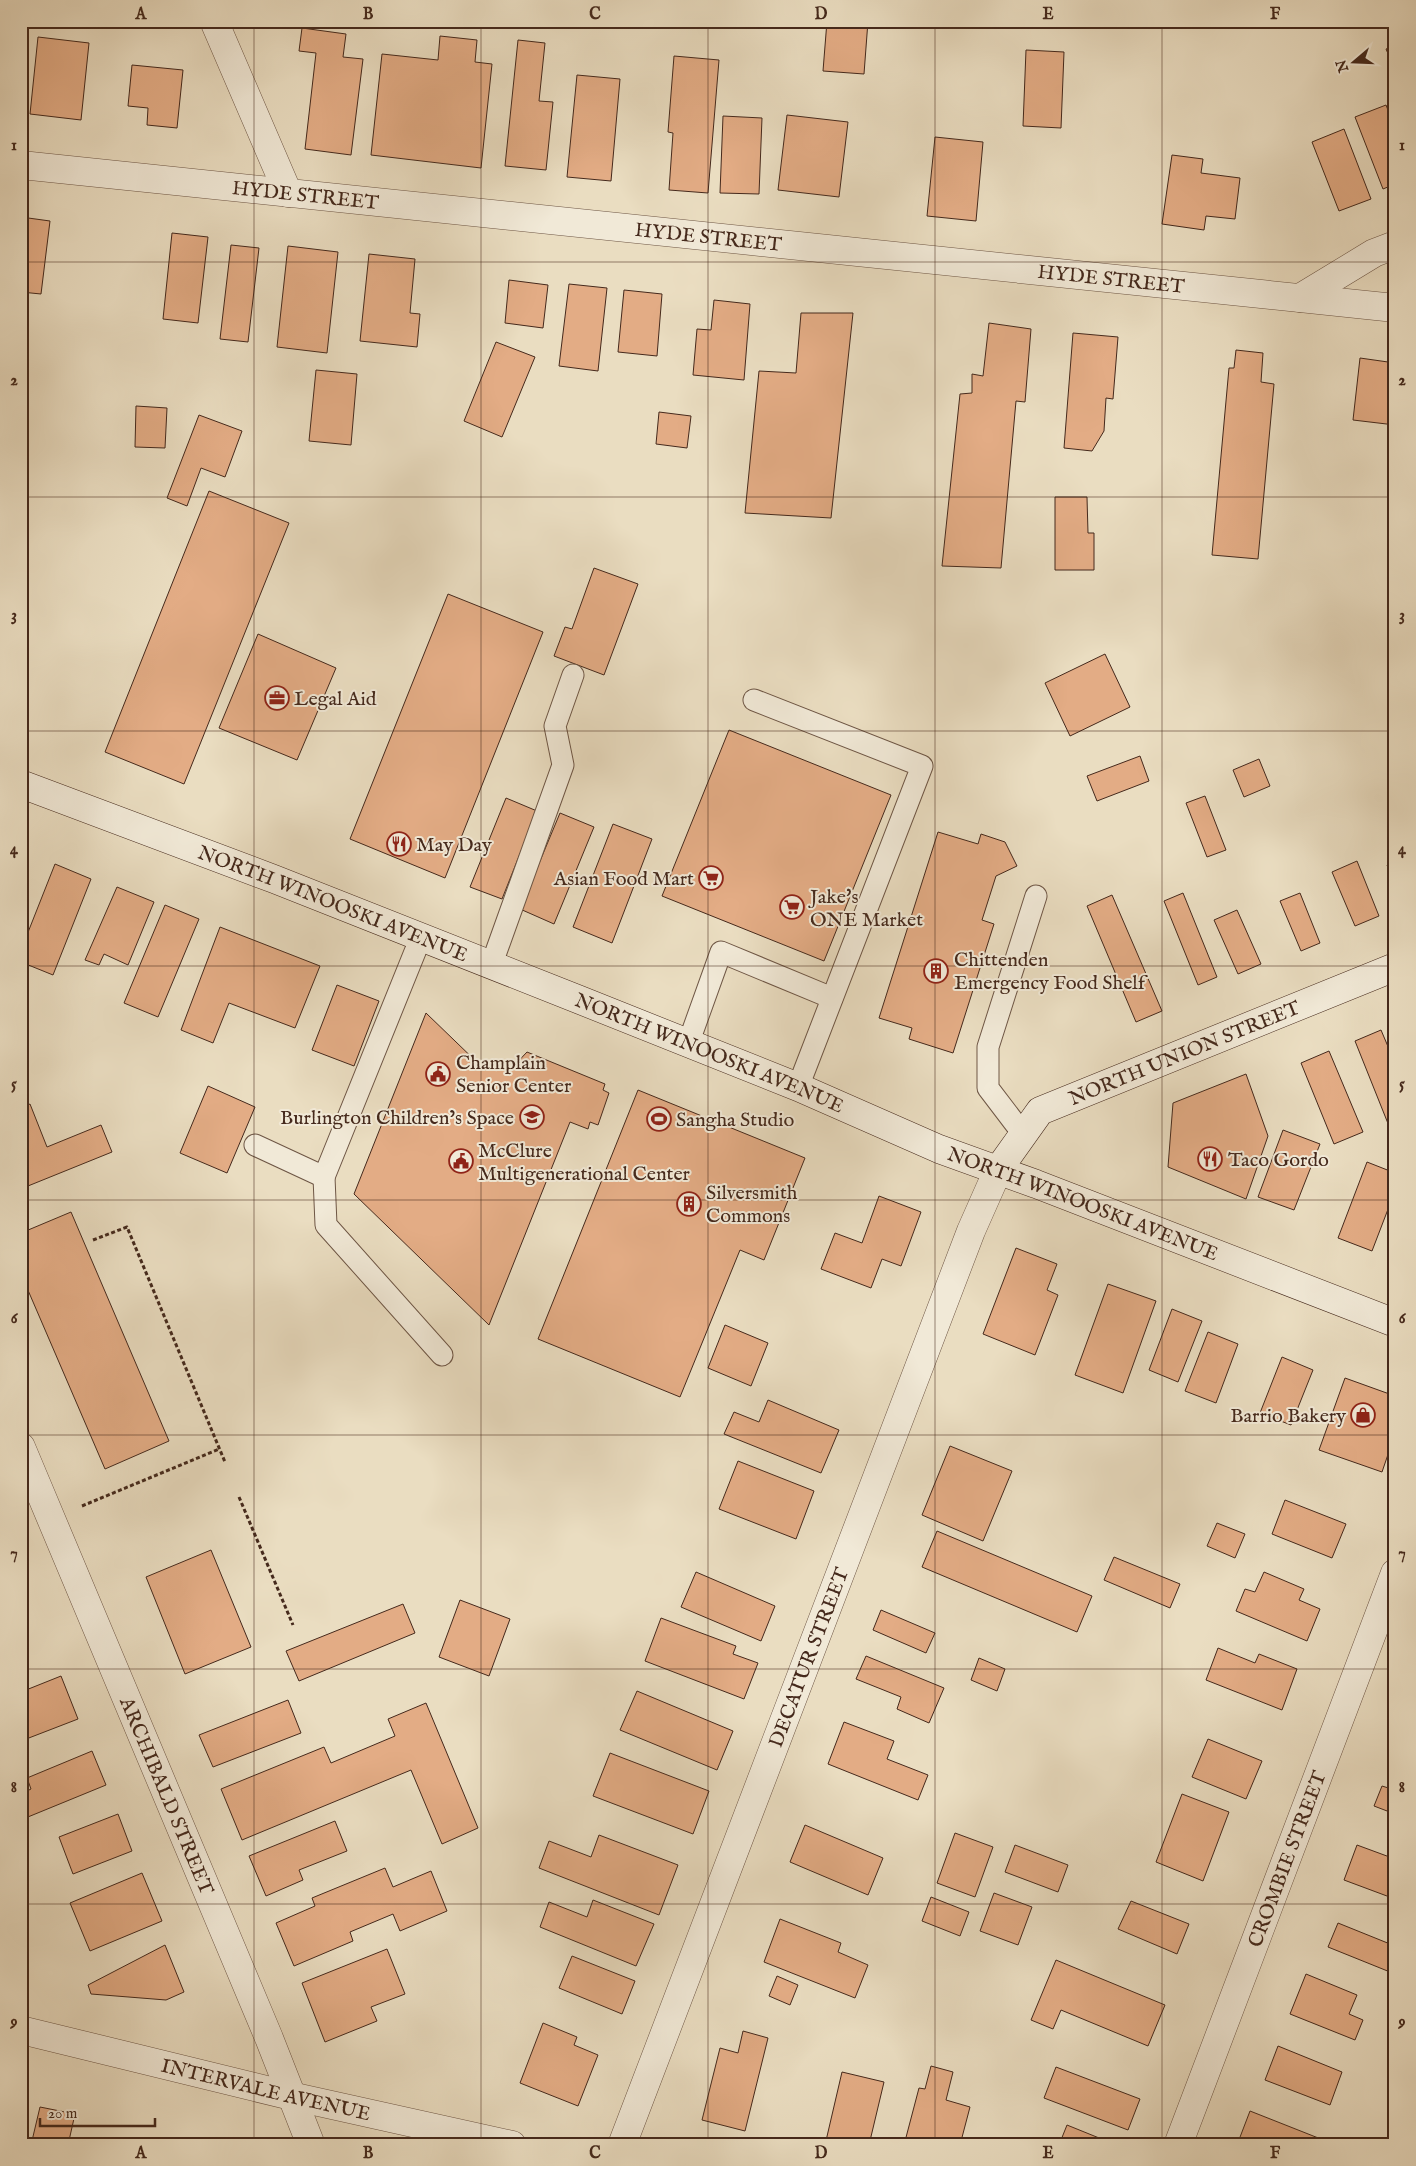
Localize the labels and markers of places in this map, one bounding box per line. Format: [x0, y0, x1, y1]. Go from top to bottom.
office icon: Legal Aid [264, 685, 290, 711]
place label: Legal Aid [294, 687, 377, 712]
restaurant icon: May Day [386, 831, 412, 857]
place label: May Day [416, 833, 492, 858]
supermarket icon: Asian Food Mart [698, 865, 724, 891]
place label: Asian Food Mart [553, 867, 694, 892]
place label: Jake's ONE Market [808, 885, 923, 933]
supermarket icon: Jake's ONE Market [779, 894, 805, 920]
place label: Chittenden Emergency Food Shelf [954, 948, 1149, 996]
building icon: Chittenden Emergency Food Shelf [923, 958, 949, 984]
place label: Champlain Senior Center [456, 1051, 572, 1099]
public building icon: Champlain Senior Center [425, 1061, 451, 1087]
school or university icon: Burlington Children’s Space [519, 1104, 545, 1130]
place label: Burlington Children’s Space [280, 1106, 514, 1131]
sports icon: Sangha Studio [646, 1106, 672, 1132]
place label: Sangha Studio [676, 1108, 794, 1133]
place label: McClure Multigenerational Center [478, 1139, 691, 1187]
restaurant icon: Taco Gordo [1197, 1146, 1223, 1172]
public building icon: McClure Multigenerational Center [448, 1148, 474, 1174]
place label: Taco Gordo [1228, 1148, 1329, 1173]
place label: Silversmith Commons [706, 1181, 798, 1229]
building icon: Silversmith Commons [676, 1191, 702, 1217]
shop icon: Barrio Bakery [1350, 1402, 1376, 1428]
place label: Barrio Bakery [1230, 1404, 1346, 1429]

